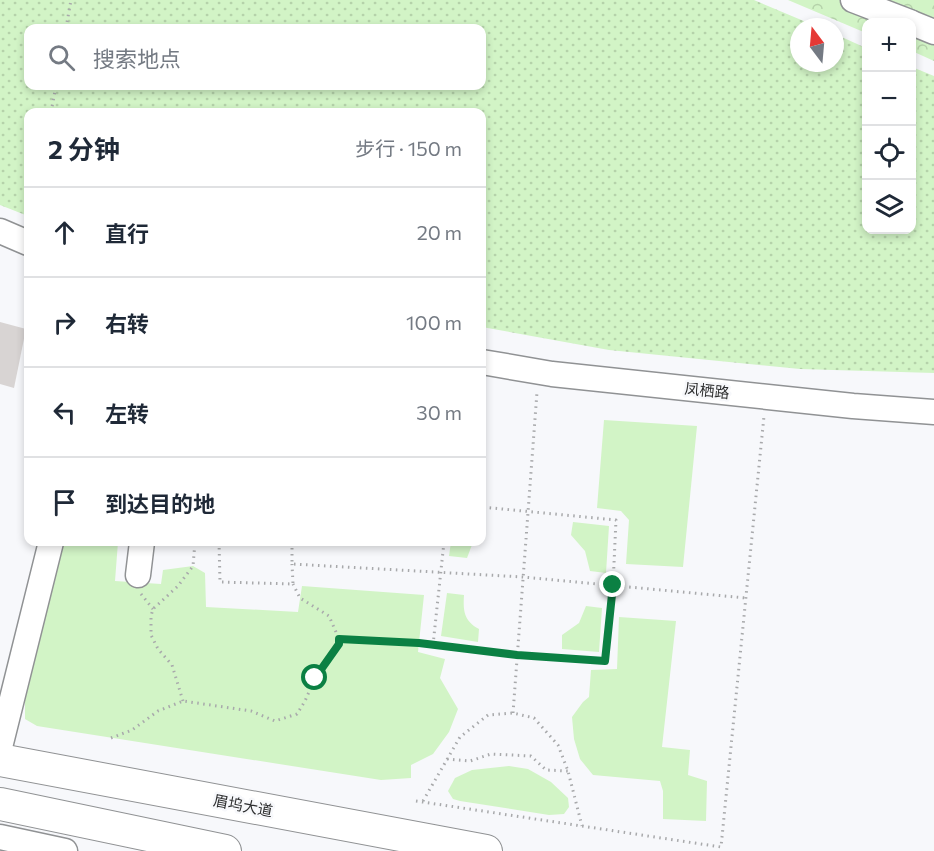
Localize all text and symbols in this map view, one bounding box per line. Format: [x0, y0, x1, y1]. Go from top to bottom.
north arrow [790, 18, 844, 72]
map controls [862, 18, 916, 234]
button: + [862, 18, 916, 72]
search box [24, 24, 486, 90]
icon: search [45, 41, 78, 74]
text: 搜索地点 [93, 45, 181, 72]
button: − [862, 72, 916, 126]
button: locate [862, 126, 916, 180]
text: 2 分钟 [48, 133, 120, 164]
text: 步行 · 150 m [355, 136, 462, 160]
button: layers [862, 180, 916, 234]
icon: ahead [48, 216, 81, 249]
text: 直行 [105, 220, 149, 247]
text: 20 m [417, 220, 462, 244]
icon: right [48, 306, 81, 339]
text: 右转 [105, 310, 149, 337]
text: 100 m [406, 310, 462, 334]
street label: 凤栖路 [684, 379, 730, 401]
icon: left [48, 396, 81, 429]
text: 左转 [105, 400, 149, 427]
text: 30 m [416, 400, 462, 424]
icon: arrive [48, 486, 81, 519]
text: 到达目的地 [105, 490, 215, 517]
route end [599, 571, 625, 597]
route start [301, 664, 327, 690]
street label: 眉坞大道 [212, 790, 274, 820]

